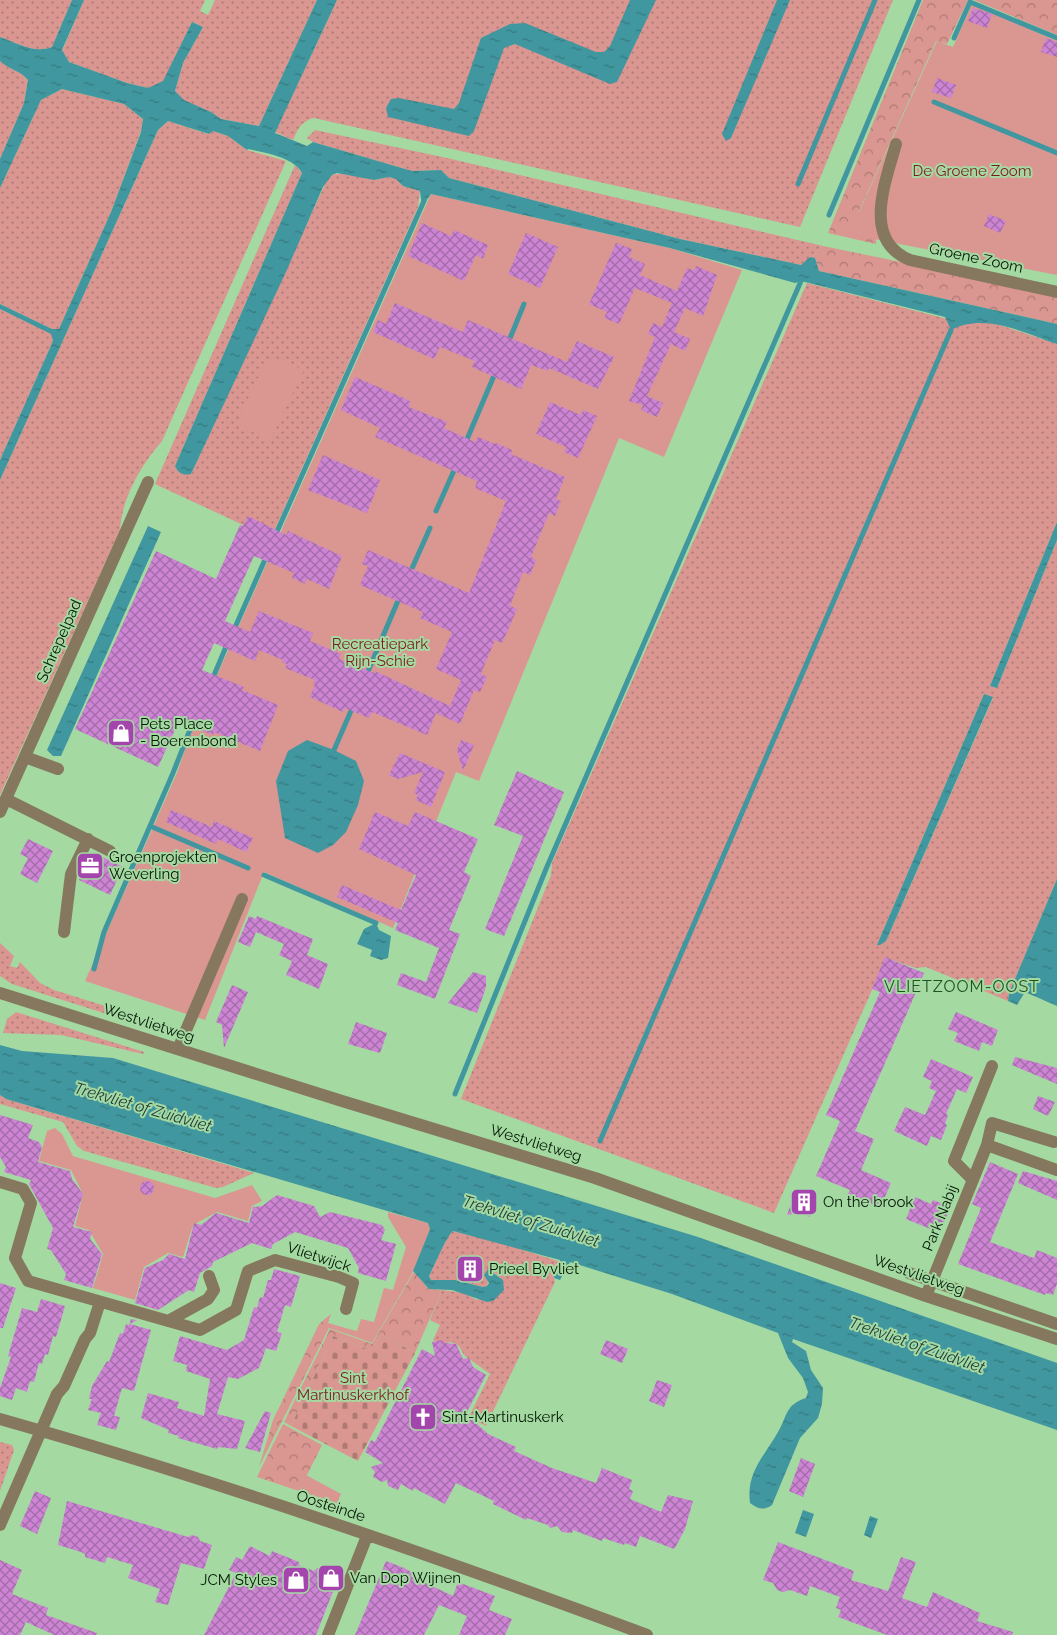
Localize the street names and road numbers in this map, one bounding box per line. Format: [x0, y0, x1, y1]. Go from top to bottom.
street label: Groene Zoom [927, 239, 1025, 277]
street label: Schrepelpad [33, 597, 85, 685]
street label: Westvlietweg [101, 1000, 197, 1046]
street label: Westvlietweg [488, 1121, 584, 1165]
street label: Park Nabij [919, 1182, 961, 1254]
street label: Vlietwijck [285, 1238, 353, 1276]
street label: Westvlietweg [871, 1251, 967, 1299]
street label: Oosteinde [294, 1486, 368, 1526]

